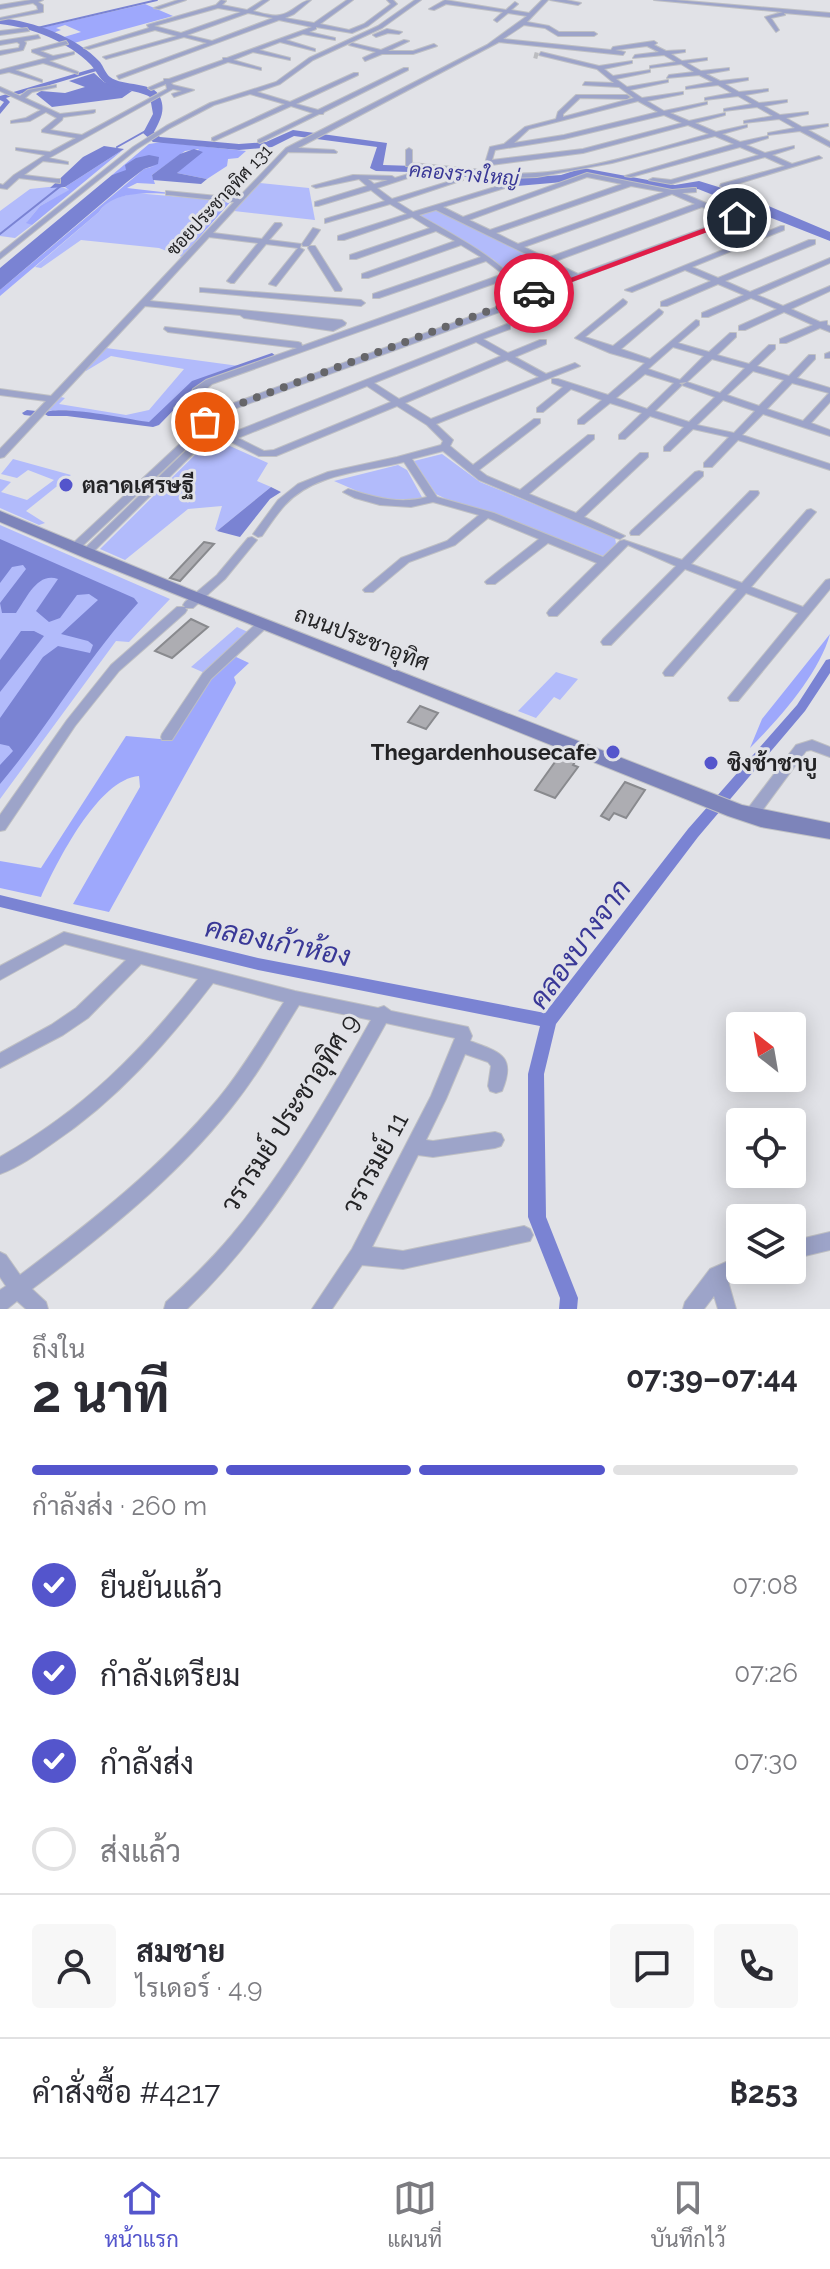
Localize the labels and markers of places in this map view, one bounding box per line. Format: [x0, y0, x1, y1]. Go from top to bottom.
pin [703, 184, 771, 252]
pin [171, 388, 239, 456]
place label: ตลาดเศรษฐี [82, 471, 194, 500]
marker: ตลาดเศรษฐี [57, 476, 75, 494]
place label: Thegardenhousecafe [371, 739, 597, 765]
marker: Thegardenhousecafe [604, 743, 622, 761]
place label: ชิงช้าชาบู [727, 749, 817, 779]
marker: ชิงช้าชาบู [702, 754, 720, 772]

